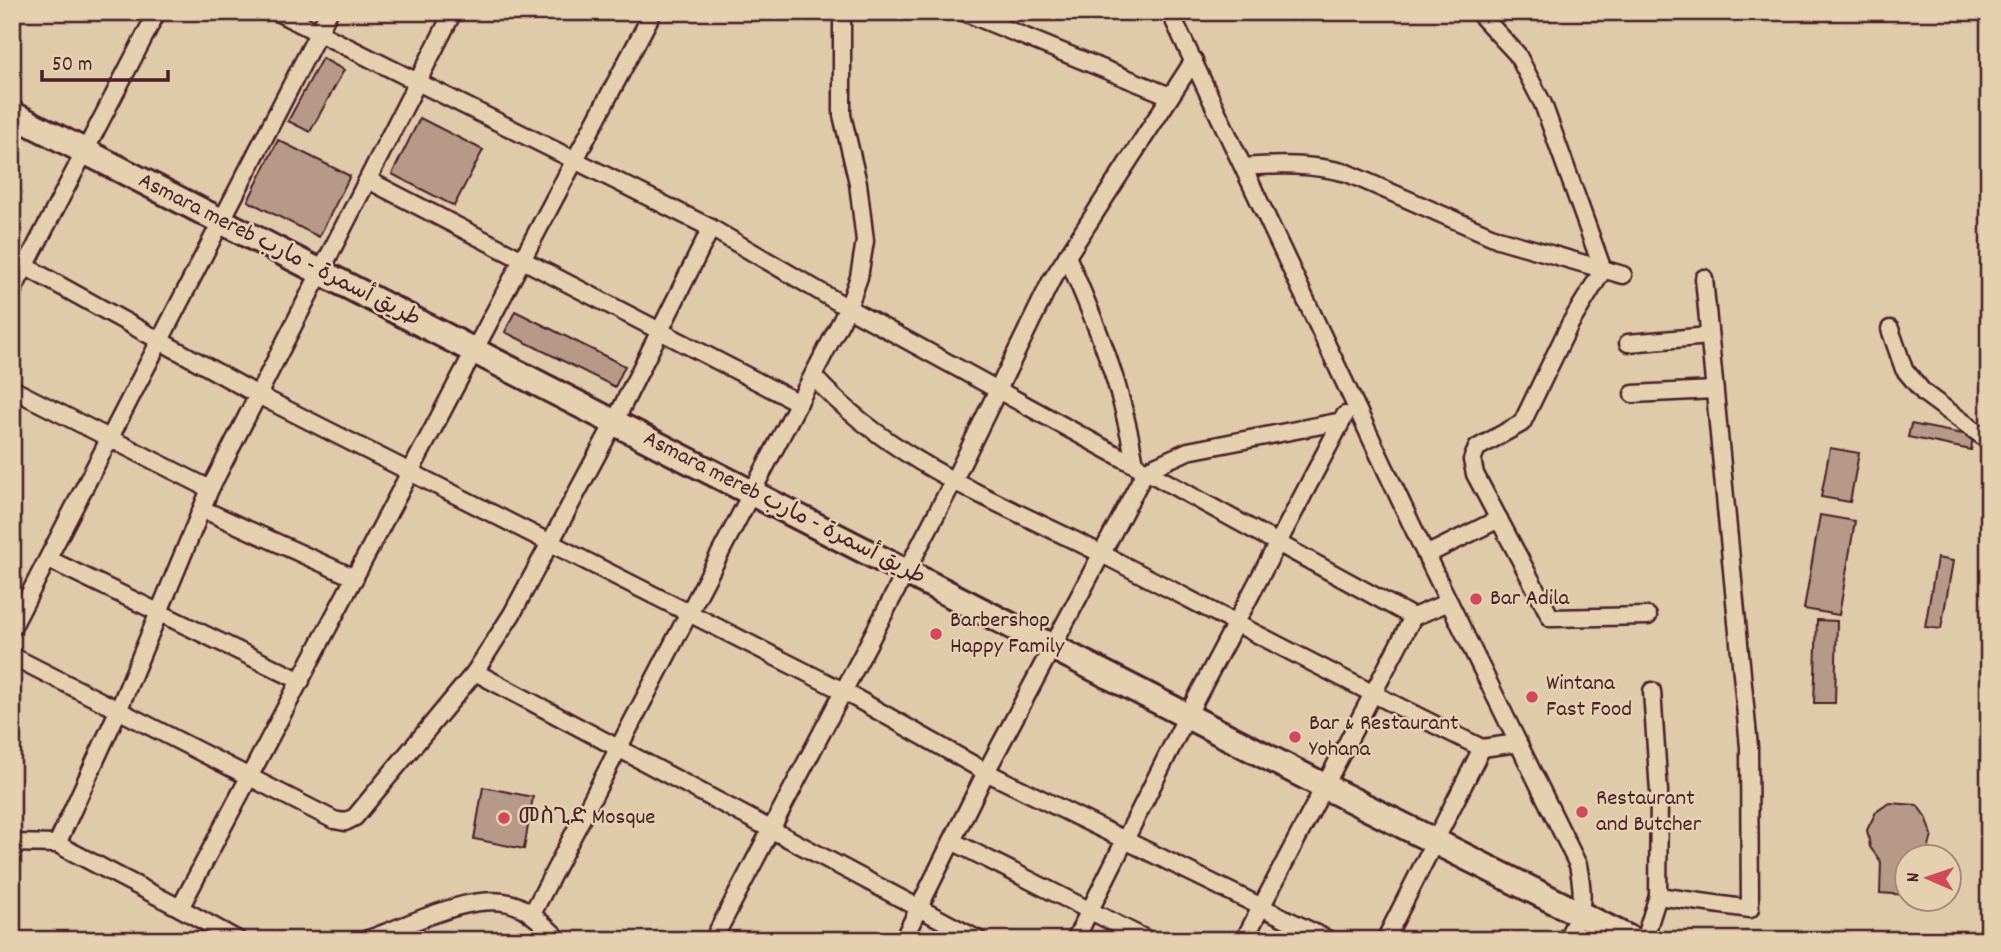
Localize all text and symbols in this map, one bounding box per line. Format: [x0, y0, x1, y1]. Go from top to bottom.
scale bar [42, 38, 168, 82]
text: 50 m [52, 51, 92, 81]
street label: Asmara mereb طريق أسمرة - مارب [132, 164, 426, 337]
street label: Asmara mereb طريق أسمرة - مارب [637, 422, 931, 595]
place label: Bar Adila [1490, 583, 1571, 616]
marker: Bar Adila [1468, 591, 1484, 607]
place label: Barbershop Happy Family [950, 605, 1065, 664]
marker: Barbershop Happy Family [928, 626, 944, 642]
place label: Wintana Fast Food [1546, 668, 1632, 727]
marker: Wintana Fast Food [1524, 689, 1540, 705]
place label: Bar & Restaurant Yohana [1309, 708, 1459, 767]
marker: Bar & Restaurant Yohana [1287, 729, 1303, 745]
place label: Restaurant and Butcher [1596, 783, 1702, 842]
place label: መስጊድ Mosque [518, 802, 655, 835]
marker: Restaurant and Butcher [1574, 804, 1590, 820]
marker: መስጊድ Mosque [496, 810, 512, 826]
north arrow [1892, 844, 1962, 914]
text: N [1901, 872, 1928, 883]

